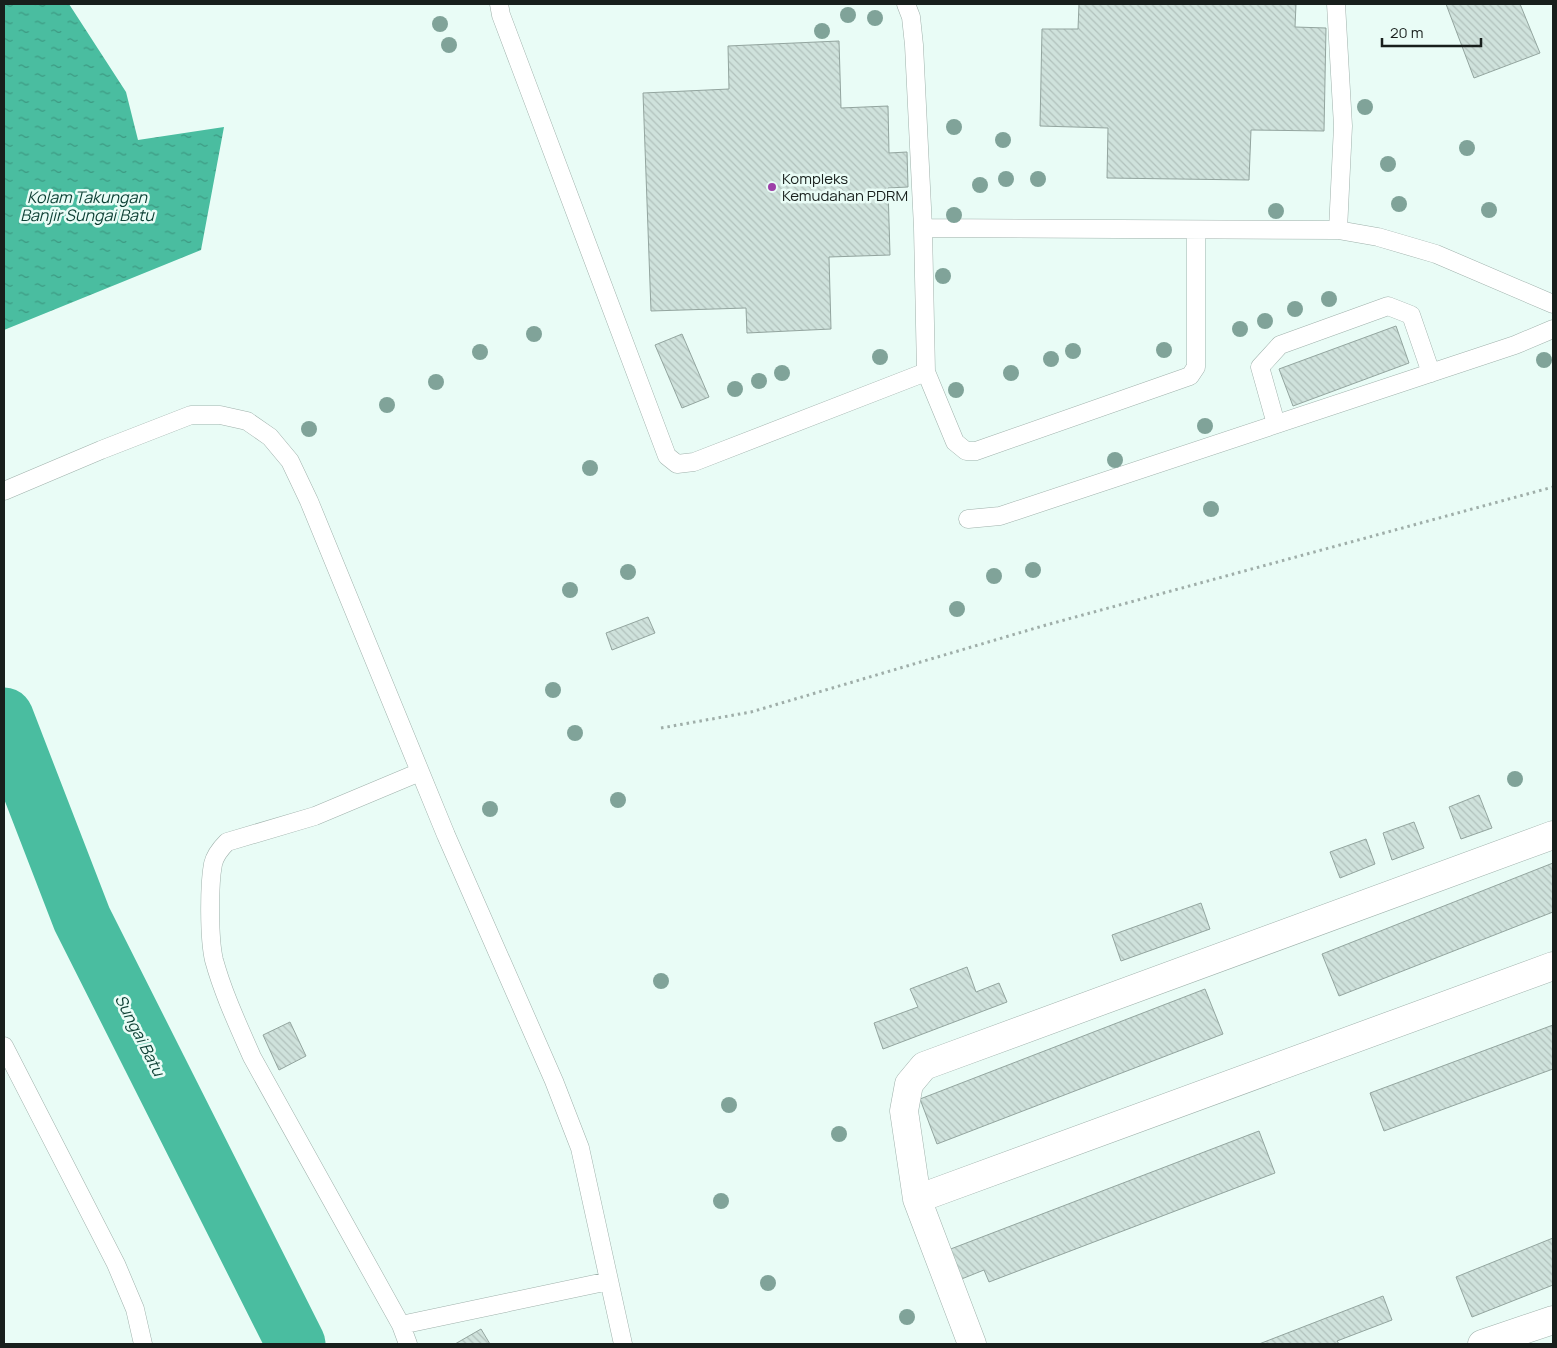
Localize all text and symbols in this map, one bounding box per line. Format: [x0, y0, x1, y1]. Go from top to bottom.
scale bar [1382, 15, 1481, 47]
text: 20 m [1390, 22, 1423, 43]
place label: Kompleks Kemudahan PDRM [782, 168, 908, 206]
marker: Kompleks Kemudahan PDRM [766, 181, 778, 193]
water label: Kolam Takungan Banjir Sungai Batu [20, 186, 155, 226]
water label: Sungai Batu [110, 990, 171, 1081]

